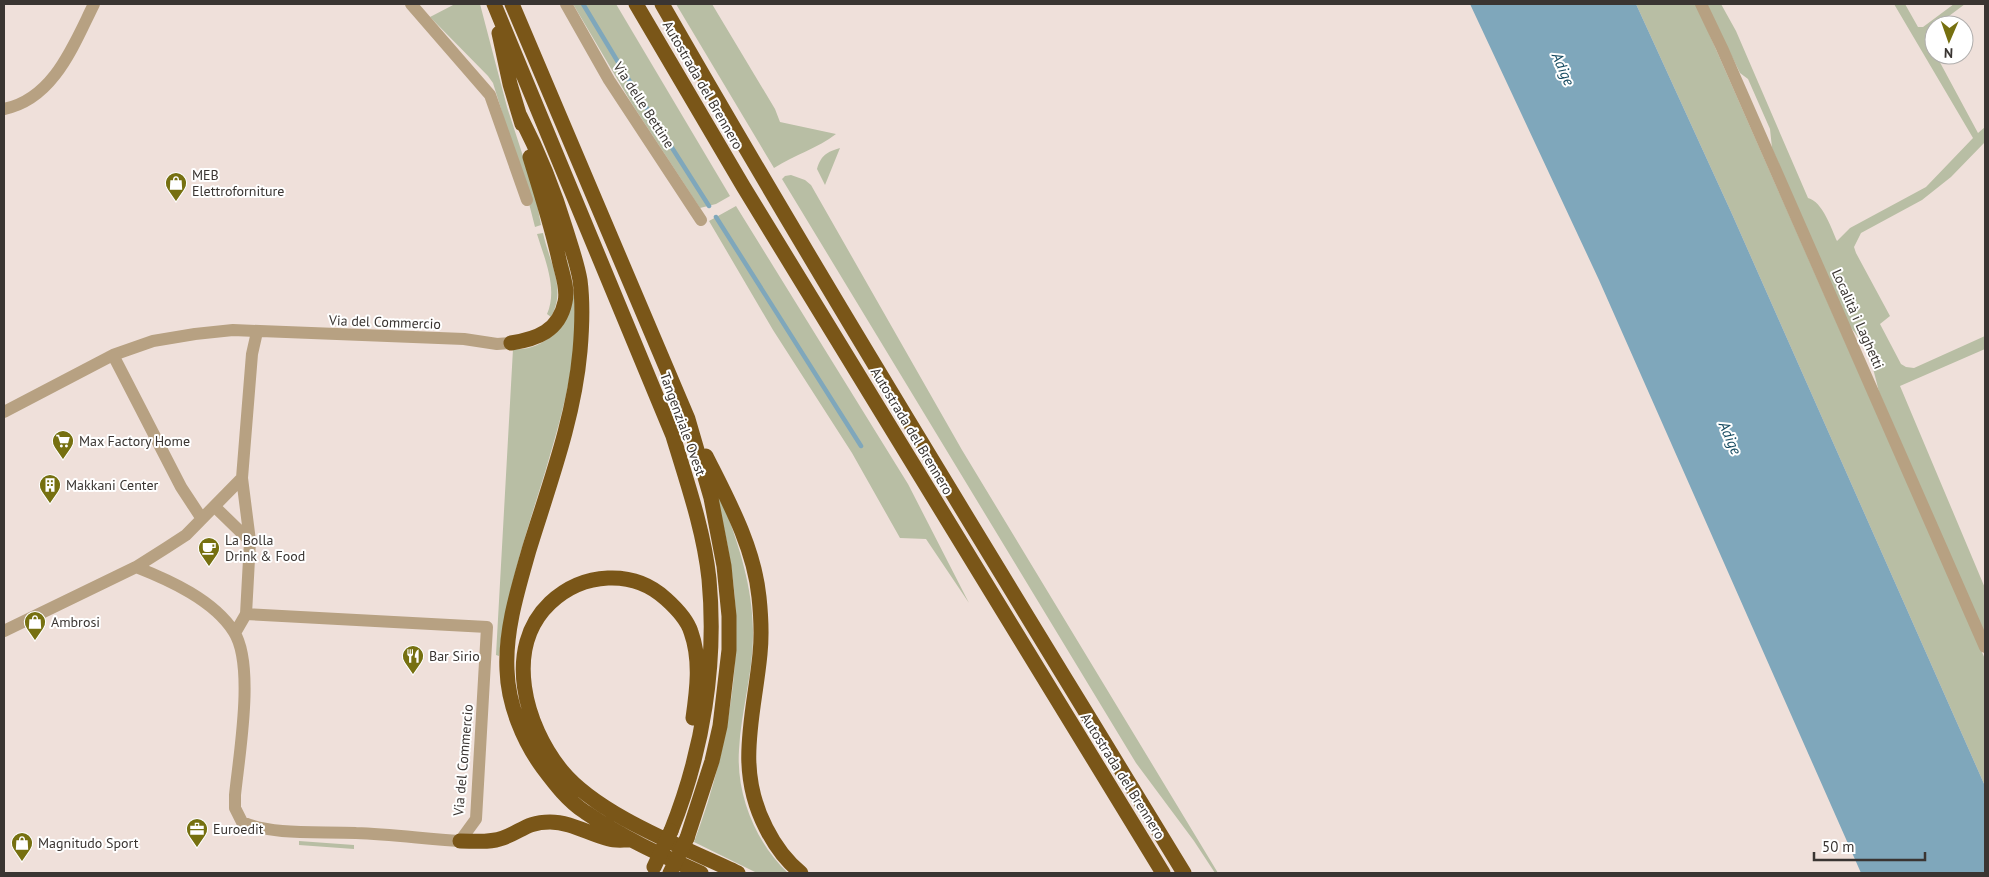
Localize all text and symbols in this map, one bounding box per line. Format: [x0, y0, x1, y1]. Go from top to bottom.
north arrow [1924, 15, 1974, 65]
street label: Autostrada del Brennero [659, 17, 747, 153]
text: N [1944, 44, 1953, 62]
water label: Adige [1547, 48, 1579, 88]
street label: Via delle Bettine [609, 58, 679, 152]
place label: MEB Elettroforniture [192, 166, 284, 200]
shop icon: MEB Elettroforniture [164, 171, 188, 202]
street label: Località i Laghetti [1828, 266, 1888, 372]
street label: Via del Commercio [328, 311, 441, 333]
street label: Autostrada del Brennero [867, 364, 957, 498]
street label: Tangenziale Ovest [656, 370, 710, 478]
water label: Adige [1714, 417, 1746, 457]
supermarket icon: Max Factory Home [51, 429, 75, 460]
place label: Max Factory Home [79, 432, 190, 450]
building icon: Makkani Center [38, 473, 62, 504]
place label: Makkani Center [66, 476, 158, 494]
place label: La Bolla Drink & Food [225, 531, 305, 565]
cafe icon: La Bolla Drink & Food [197, 536, 221, 567]
shop icon: Ambrosi [23, 610, 47, 641]
place label: Ambrosi [51, 613, 100, 631]
restaurant icon: Bar Sirio [401, 644, 425, 675]
place label: Bar Sirio [429, 647, 480, 665]
street label: Via del Commercio [449, 703, 477, 818]
street label: Autostrada del Brennero [1077, 709, 1169, 843]
office icon: Euroedit [185, 817, 209, 848]
place label: Euroedit [213, 820, 264, 838]
scale bar [1814, 830, 1925, 862]
shop icon: Magnitudo Sport [10, 831, 34, 862]
place label: Magnitudo Sport [38, 834, 139, 852]
text: 50 m [1822, 837, 1855, 856]

